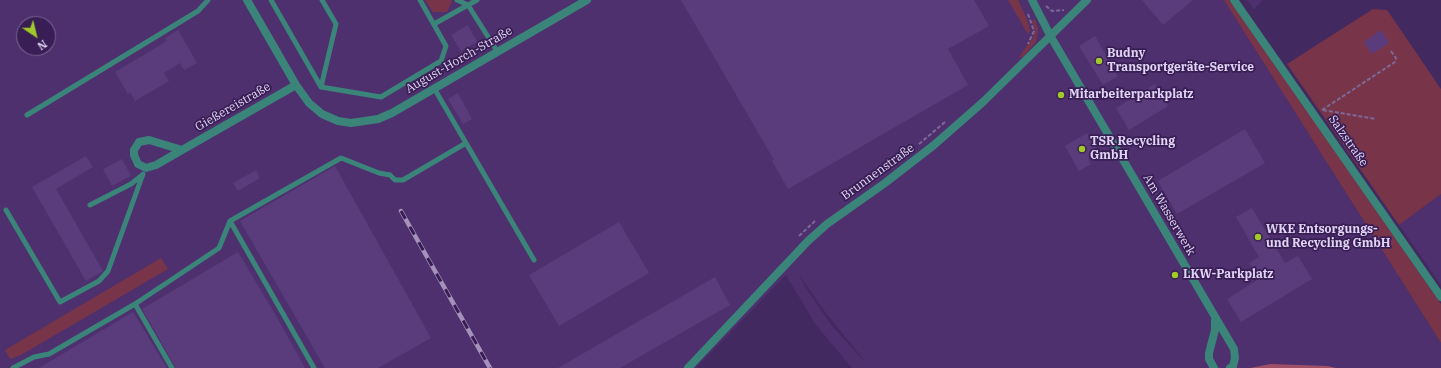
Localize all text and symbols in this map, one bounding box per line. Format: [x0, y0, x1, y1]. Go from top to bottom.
north arrow [16, 16, 56, 56]
street label: August-Horch-Straße [403, 24, 515, 96]
text: N [35, 37, 50, 53]
place label: Budny Transportgeräte-Service [1107, 47, 1254, 75]
marker: Budny Transportgeräte-Service [1094, 56, 1104, 66]
street label: Gießereistraße [193, 80, 273, 134]
place label: Mitarbeiterparkplatz [1069, 88, 1194, 102]
marker: Mitarbeiterparkplatz [1056, 90, 1066, 100]
street label: Salzstraße [1325, 113, 1371, 169]
place label: TSR Recycling GmbH [1090, 135, 1175, 163]
street label: Brunnenstraße [839, 141, 917, 203]
marker: TSR Recycling GmbH [1077, 144, 1087, 154]
street label: Am Wasserwerk [1140, 172, 1198, 258]
place label: WKE Entsorgungs- und Recycling GmbH [1266, 223, 1391, 251]
marker: WKE Entsorgungs- und Recycling GmbH [1253, 232, 1263, 242]
place label: LKW-Parkplatz [1183, 268, 1273, 282]
marker: LKW-Parkplatz [1170, 270, 1180, 280]

